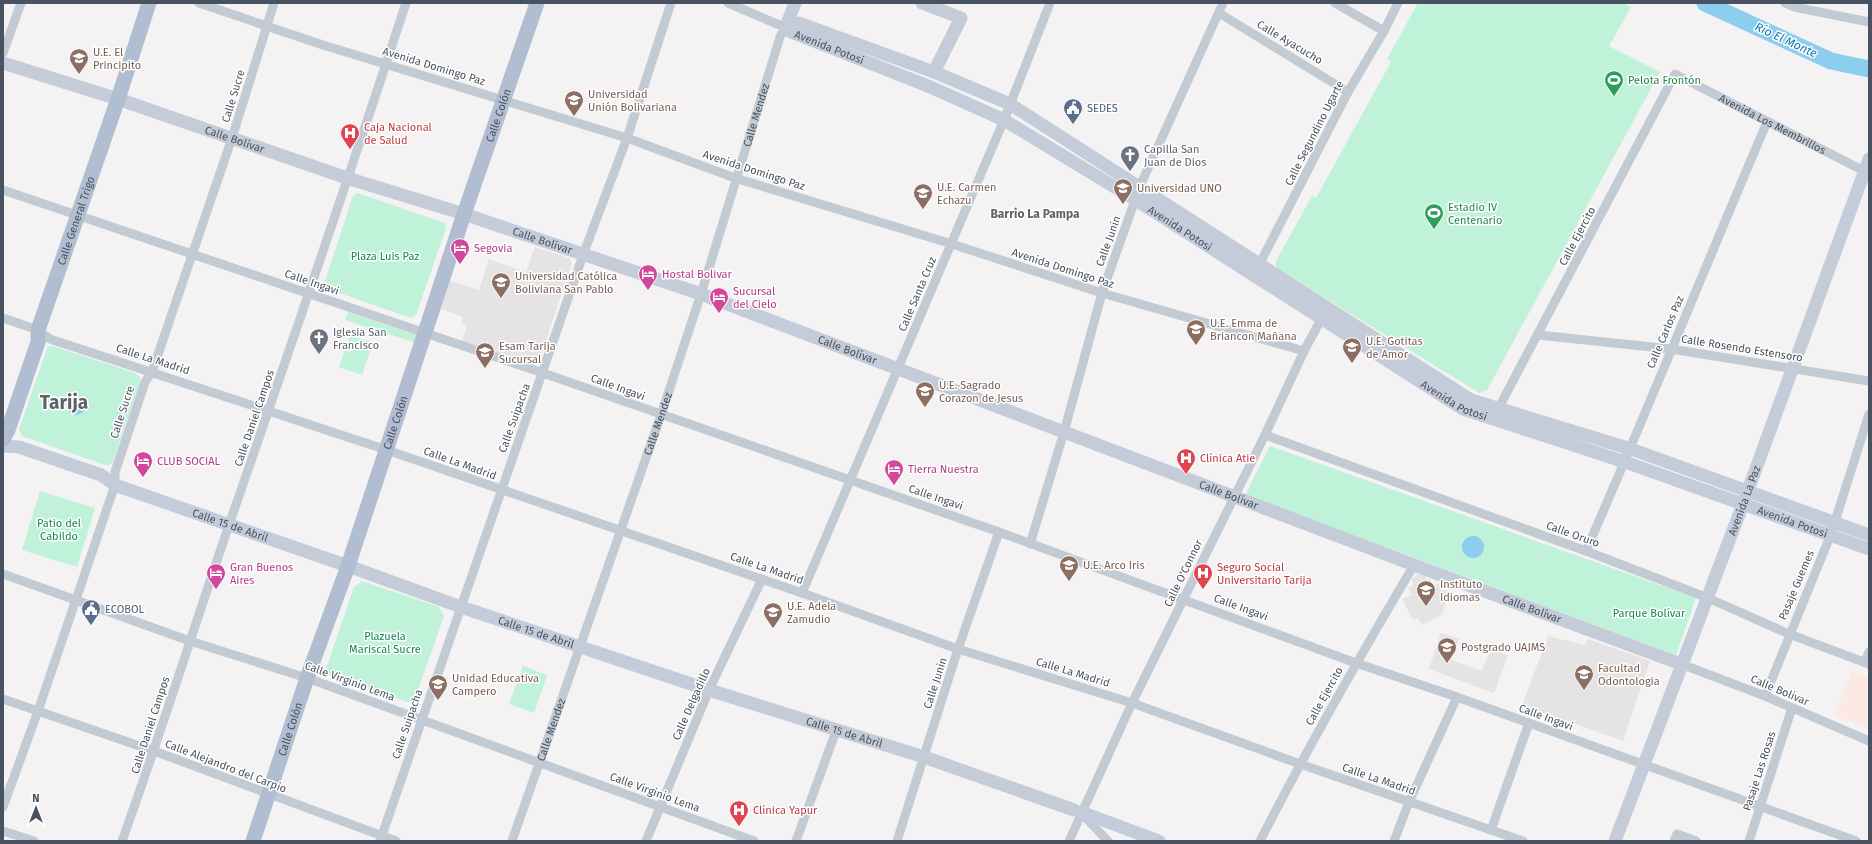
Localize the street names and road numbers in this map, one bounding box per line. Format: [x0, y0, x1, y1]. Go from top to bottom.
street label: Calle Ayacucho [1254, 18, 1325, 67]
street label: Avenida Potosi [792, 28, 866, 67]
street label: Avenida Domingo Paz [381, 45, 487, 88]
street label: Calle Sucre [219, 68, 248, 124]
street label: Calle Segundino Ugarte [1282, 79, 1347, 188]
street label: Calle Mendez [741, 82, 772, 148]
street label: Calle Colón [483, 87, 514, 144]
street label: Avenida Los Membrillos [1717, 92, 1828, 157]
street label: Calle Bolívar [203, 123, 267, 156]
street label: Avenida Domingo Paz [701, 148, 807, 193]
street label: Calle General Trigo [55, 175, 98, 267]
street label: Avenida Potosi [1145, 203, 1214, 254]
street label: Calle Ejercito [1557, 205, 1598, 268]
street label: Calle Junin [1093, 214, 1124, 268]
street label: Calle Bolívar [511, 225, 575, 257]
street label: Avenida Domingo Paz [1010, 246, 1116, 291]
street label: Calle Santa Cruz [896, 255, 939, 334]
street label: Calle Ingavi [283, 267, 341, 298]
street label: Calle Carlos Paz [1644, 294, 1687, 371]
street label: Calle Rosendo Estensoro [1680, 332, 1804, 365]
street label: Calle Bolívar [816, 333, 879, 368]
street label: Calle La Madrid [114, 341, 191, 377]
street label: Calle Daniel Campos [232, 368, 277, 468]
street label: Calle Ingavi [589, 372, 647, 403]
street label: Avenida Potosi [1418, 378, 1489, 423]
street label: Calle Suipacha [496, 382, 533, 455]
street label: Calle Sucre [108, 384, 137, 440]
street label: Calle Mendez [641, 391, 675, 457]
street label: Calle Colón [381, 394, 411, 451]
street label: Calle La Madrid [422, 444, 498, 483]
street label: Avenida La Paz [1726, 464, 1763, 538]
street label: Calle Bolívar [1197, 478, 1261, 512]
street label: Calle Ingavi [907, 482, 965, 513]
street label: Avenida Potosi [1755, 504, 1829, 541]
street label: Calle 15 de Abril [191, 506, 270, 545]
street label: Calle Oruro [1544, 519, 1601, 550]
street label: Calle O'Connor [1162, 537, 1206, 609]
street label: Pasaje Guemes [1776, 548, 1817, 622]
street label: Calle La Madrid [729, 550, 805, 587]
street label: Calle Ingavi [1212, 592, 1270, 623]
street label: Calle Bolívar [1500, 592, 1564, 626]
street label: Calle 15 de Abril [496, 614, 576, 651]
street label: Calle La Madrid [1034, 655, 1111, 690]
street label: Calle Junin [921, 656, 950, 710]
street label: Calle Virginio Lema [303, 659, 397, 704]
street label: Calle Ejercito [1303, 665, 1346, 728]
street label: Calle Delgadillo [670, 666, 713, 742]
street label: Calle Bolivar [1749, 672, 1812, 709]
street label: Calle Daniel Campos [129, 675, 172, 775]
street label: Calle Suipacha [389, 688, 425, 761]
street label: Calle Mendez [534, 697, 568, 763]
street label: Calle Colón [276, 701, 306, 758]
street label: Calle Ingavi [1517, 702, 1575, 733]
street label: Calle 15 de Abril [804, 715, 884, 751]
street label: Pasaje Las Rosas [1741, 730, 1778, 813]
street label: Calle Alejandro del Carpio [163, 737, 288, 796]
street label: Calle La Madrid [1341, 761, 1417, 798]
street label: Calle Virginio Lema [608, 770, 702, 815]

